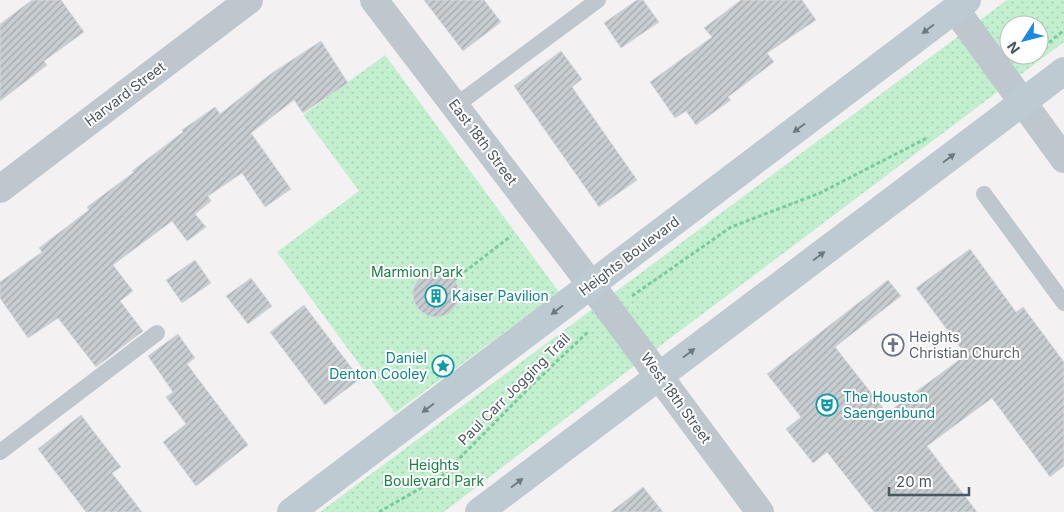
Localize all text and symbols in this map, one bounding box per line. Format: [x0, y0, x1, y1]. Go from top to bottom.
north arrow [999, 15, 1049, 65]
one-way arrow [922, 24, 935, 35]
text: N [1003, 39, 1023, 57]
street label: Harvard Street [81, 58, 169, 129]
street label: East 18th Street [446, 96, 521, 188]
one-way arrow [793, 122, 806, 133]
one-way arrow [942, 153, 955, 164]
street label: Heights Boulevard [575, 212, 682, 299]
one-way arrow [812, 251, 826, 261]
park label: Marmion Park [371, 263, 463, 280]
building icon: Kaiser Pavilion [424, 284, 448, 308]
place label: Kaiser Pavilion [452, 287, 549, 304]
one-way arrow [550, 305, 564, 315]
place label: Heights Christian Church [909, 328, 1020, 361]
street label: Paul Carr Jogging Trail [454, 329, 573, 448]
church icon: Heights Christian Church [881, 333, 905, 357]
one-way arrow [682, 348, 695, 359]
place label: Daniel Denton Cooley [329, 349, 427, 382]
street label: West 18th Street [638, 349, 715, 447]
place icon: Daniel Denton Cooley [431, 354, 455, 378]
place label: The Houston Saengenbund [843, 388, 935, 421]
theatre icon: The Houston Saengenbund [815, 393, 839, 417]
one-way arrow [422, 403, 435, 414]
park label: Heights Boulevard Park [384, 456, 484, 489]
scale bar [889, 464, 969, 496]
text: 20 m [896, 472, 932, 491]
one-way arrow [510, 477, 523, 488]

